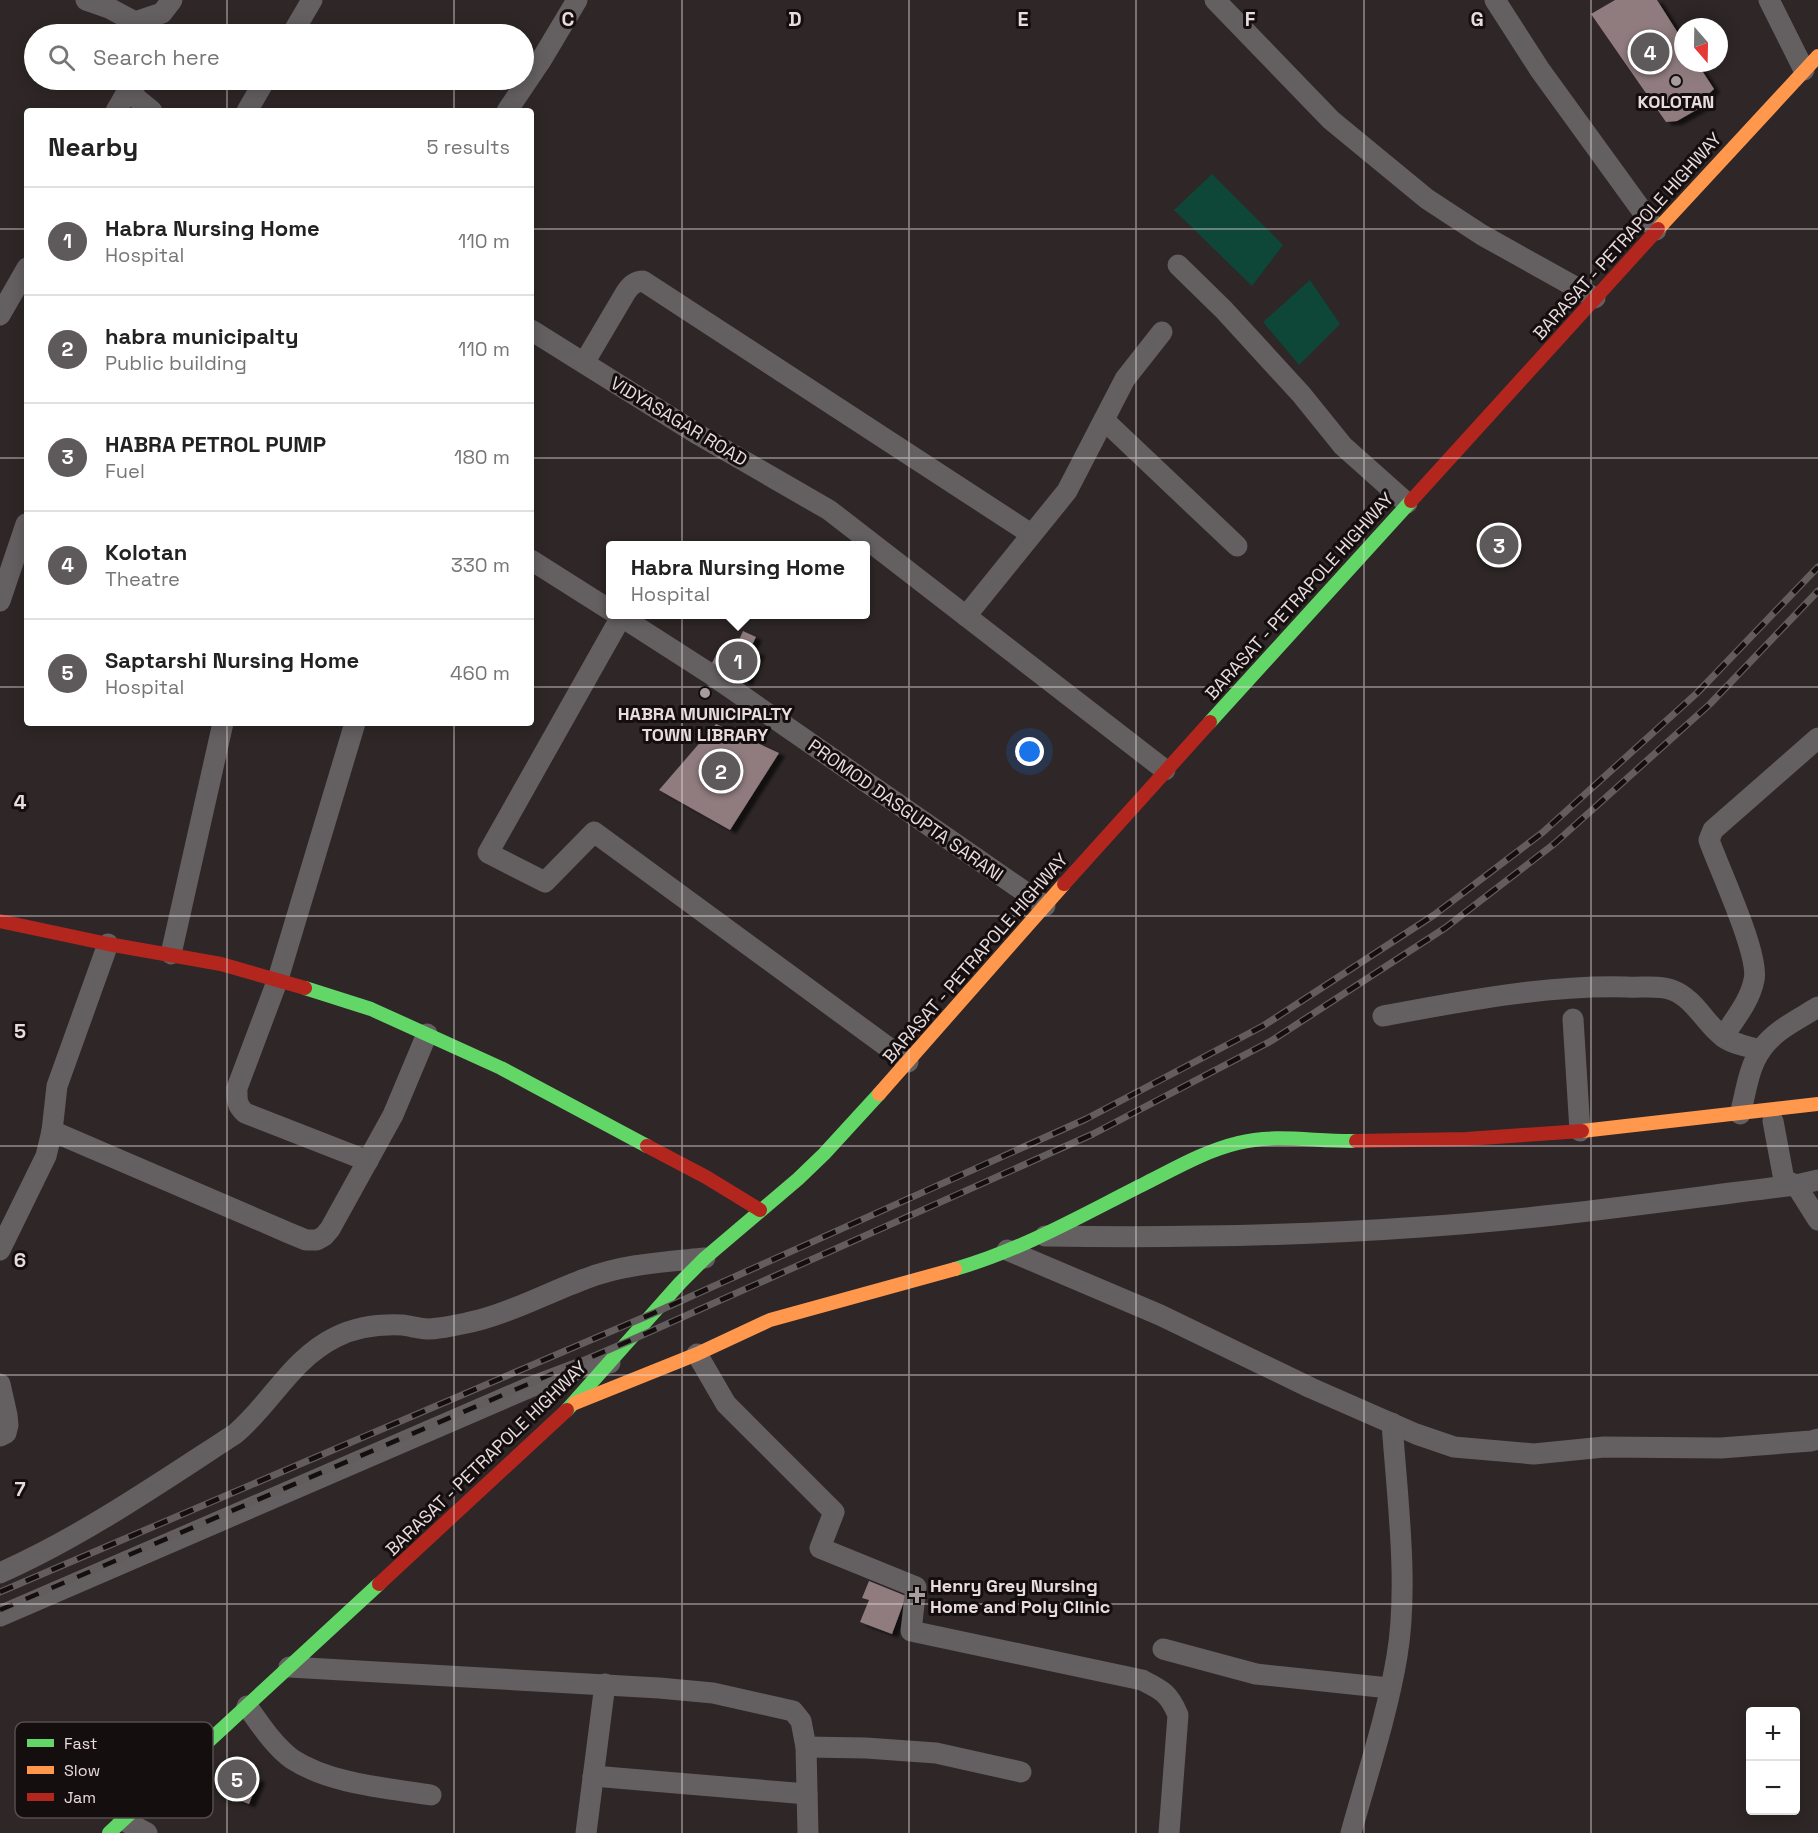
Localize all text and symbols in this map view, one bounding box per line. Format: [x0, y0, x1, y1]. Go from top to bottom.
text: C [562, 6, 575, 32]
text: D [788, 6, 802, 32]
text: E [1017, 6, 1029, 32]
text: F [1245, 6, 1256, 32]
text: G [1470, 6, 1484, 32]
north arrow [1674, 18, 1728, 72]
search box [24, 24, 534, 90]
pin: 4 [1630, 29, 1670, 74]
icon: search [45, 41, 78, 74]
text: Search here [93, 43, 220, 71]
marker: KOLOTAN [1669, 74, 1683, 88]
place label: KOLOTAN [1638, 90, 1714, 113]
street label: BARASAT - PETRAPOLE HIGHWAY [1528, 128, 1726, 344]
text: Nearby [48, 130, 138, 164]
text: 5 results [426, 134, 510, 160]
text: Habra Nursing Home [105, 214, 320, 242]
text: 1 [63, 228, 72, 254]
text: 110 m [458, 228, 510, 254]
text: Hospital [105, 242, 184, 268]
text: habra municipalty [105, 322, 299, 350]
text: 2 [62, 336, 73, 362]
text: 110 m [458, 336, 510, 362]
text: Public building [105, 350, 247, 376]
street label: VIDYASAGAR ROAD [606, 371, 752, 471]
text: HABRA PETROL PUMP [105, 430, 326, 458]
text: 3 [61, 444, 74, 470]
text: 180 m [454, 444, 510, 470]
text: Fuel [105, 458, 145, 484]
street label: BARASAT - PETRAPOLE HIGHWAY [1200, 488, 1398, 704]
pin: 3 [1480, 522, 1518, 568]
text: Kolotan [105, 538, 187, 566]
popup [606, 541, 870, 619]
text: 4 [61, 552, 74, 578]
text: 330 m [451, 552, 510, 578]
text: Habra Nursing Home [631, 553, 845, 581]
text: Theatre [105, 566, 180, 592]
text: Hospital [631, 581, 710, 607]
pin: 1 [718, 638, 758, 684]
text: Saptarshi Nursing Home [105, 646, 359, 674]
text: 5 [62, 660, 74, 686]
text: 460 m [450, 660, 510, 686]
text: Hospital [105, 674, 184, 700]
marker: HABRA MUNICIPALTY TOWN LIBRARY [698, 686, 712, 700]
place label: HABRA MUNICIPALTY TOWN LIBRARY [618, 702, 793, 746]
street label: PROMOD DASGUPTA SARANI [804, 734, 1008, 886]
your location [1015, 737, 1044, 766]
pin: 2 [702, 748, 740, 794]
text: 4 [14, 789, 27, 815]
street label: BARASAT - PETRAPOLE HIGHWAY [877, 848, 1073, 1068]
text: 5 [14, 1018, 26, 1044]
text: 6 [14, 1247, 26, 1273]
street label: BARASAT - PETRAPOLE HIGHWAY [381, 1356, 592, 1560]
text: 7 [14, 1476, 26, 1502]
place label: Henry Grey Nursing Home and Poly Clinic [930, 1574, 1110, 1618]
marker: Henry Grey Nursing Home and Poly Clinic [908, 1586, 926, 1604]
map controls [1746, 1707, 1800, 1815]
button: + [1746, 1707, 1800, 1761]
legend [15, 1722, 213, 1818]
text: Fast [64, 1733, 97, 1754]
pin: 5 [218, 1756, 256, 1802]
text: Slow [64, 1760, 100, 1781]
button: − [1746, 1761, 1800, 1815]
text: Jam [64, 1787, 96, 1808]

